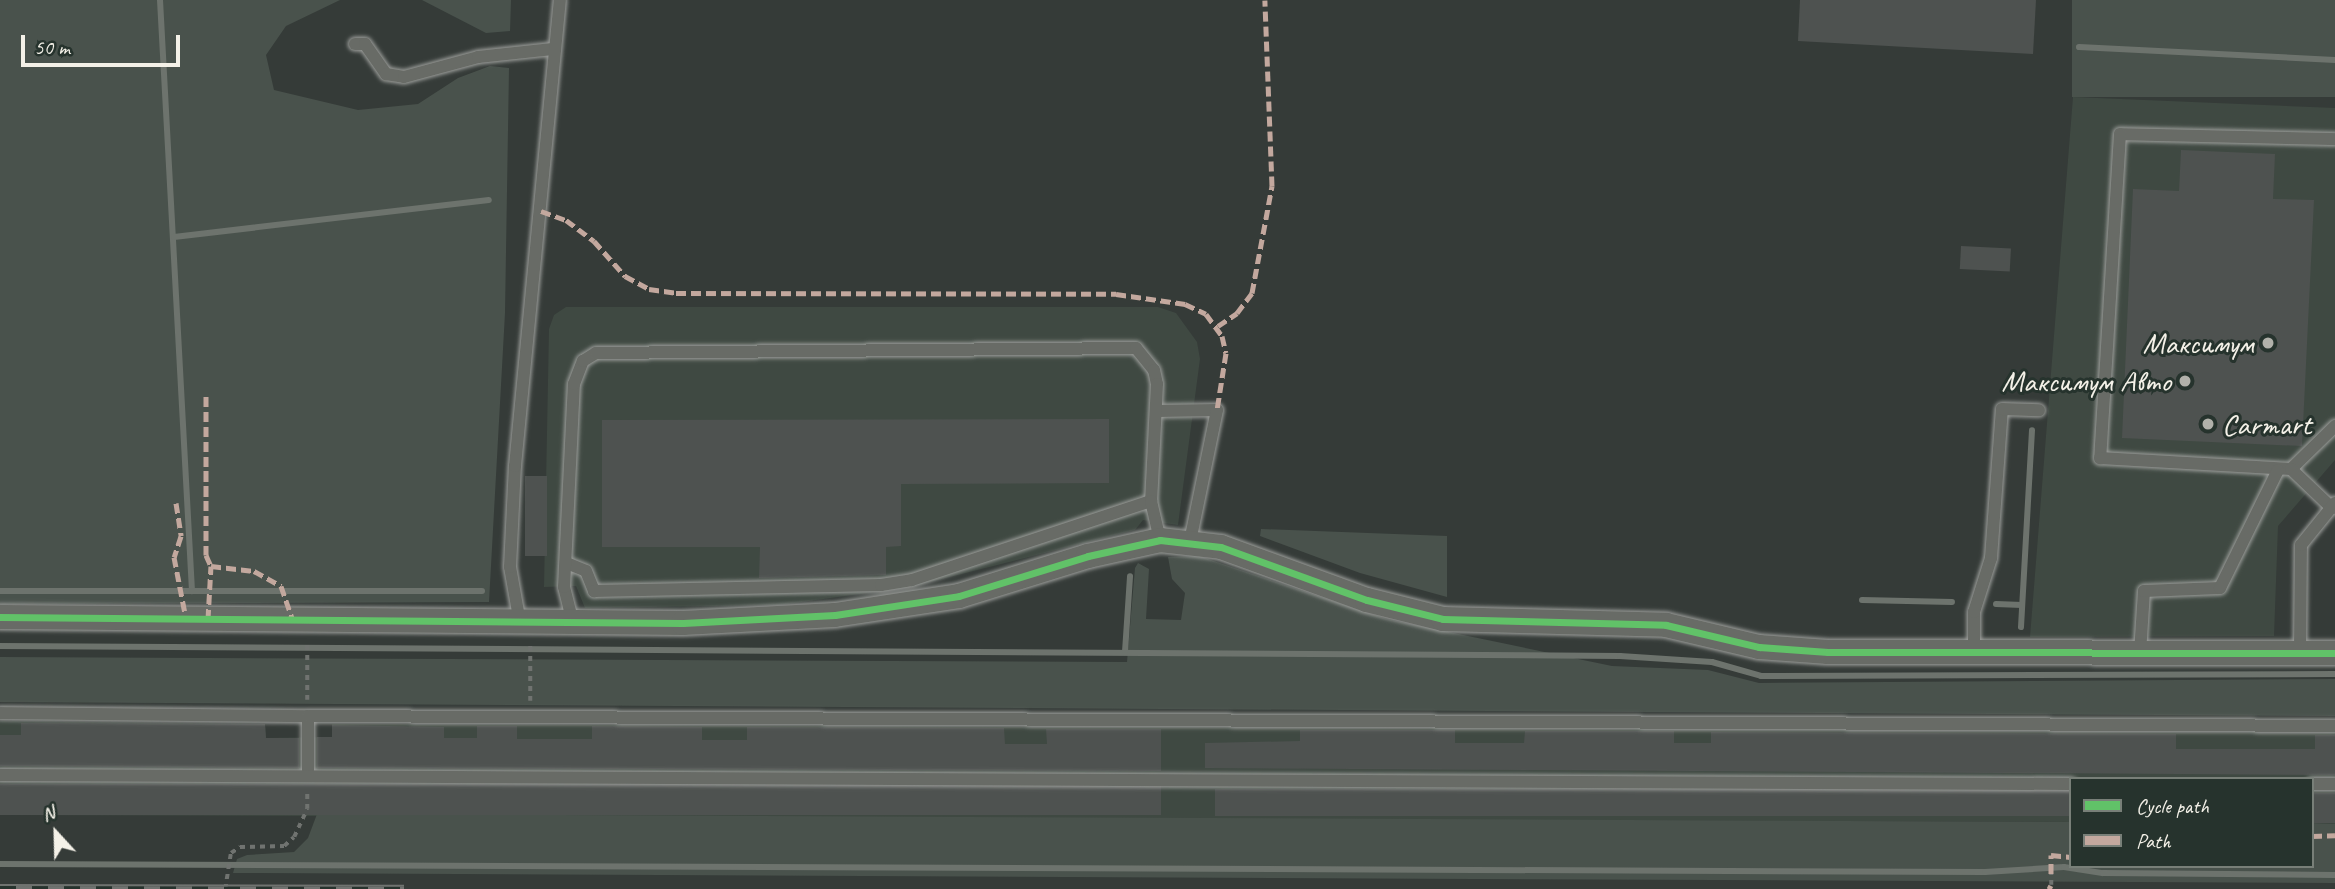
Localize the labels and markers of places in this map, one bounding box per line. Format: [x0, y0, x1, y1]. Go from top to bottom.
place label: Максимум [2143, 325, 2254, 361]
marker: Максимум [2260, 335, 2276, 351]
place label: Максимум Авто [2000, 363, 2171, 399]
marker: Максимум Авто [2177, 373, 2193, 389]
place label: Carmart [2222, 406, 2311, 442]
marker: Carmart [2200, 416, 2216, 432]

